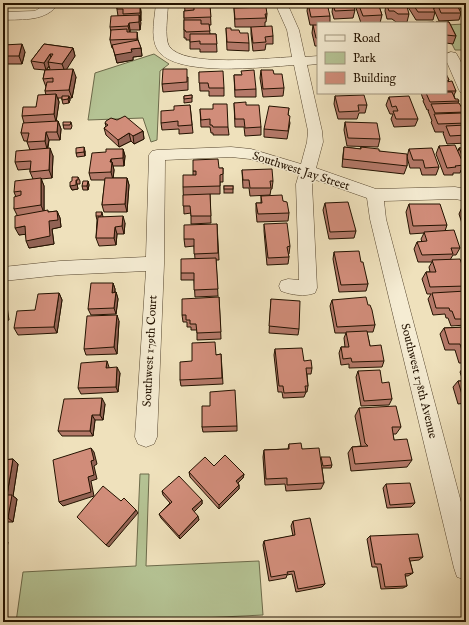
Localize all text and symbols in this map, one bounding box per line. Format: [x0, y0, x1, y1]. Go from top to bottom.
legend [317, 22, 447, 94]
text: Road [353, 31, 381, 46]
text: Park [353, 51, 376, 66]
text: Building [353, 71, 397, 86]
street label: Southwest Jay Street [250, 148, 352, 195]
street label: Southwest 179th Court [140, 295, 160, 407]
street label: Southwest 178th Avenue [397, 322, 441, 441]

